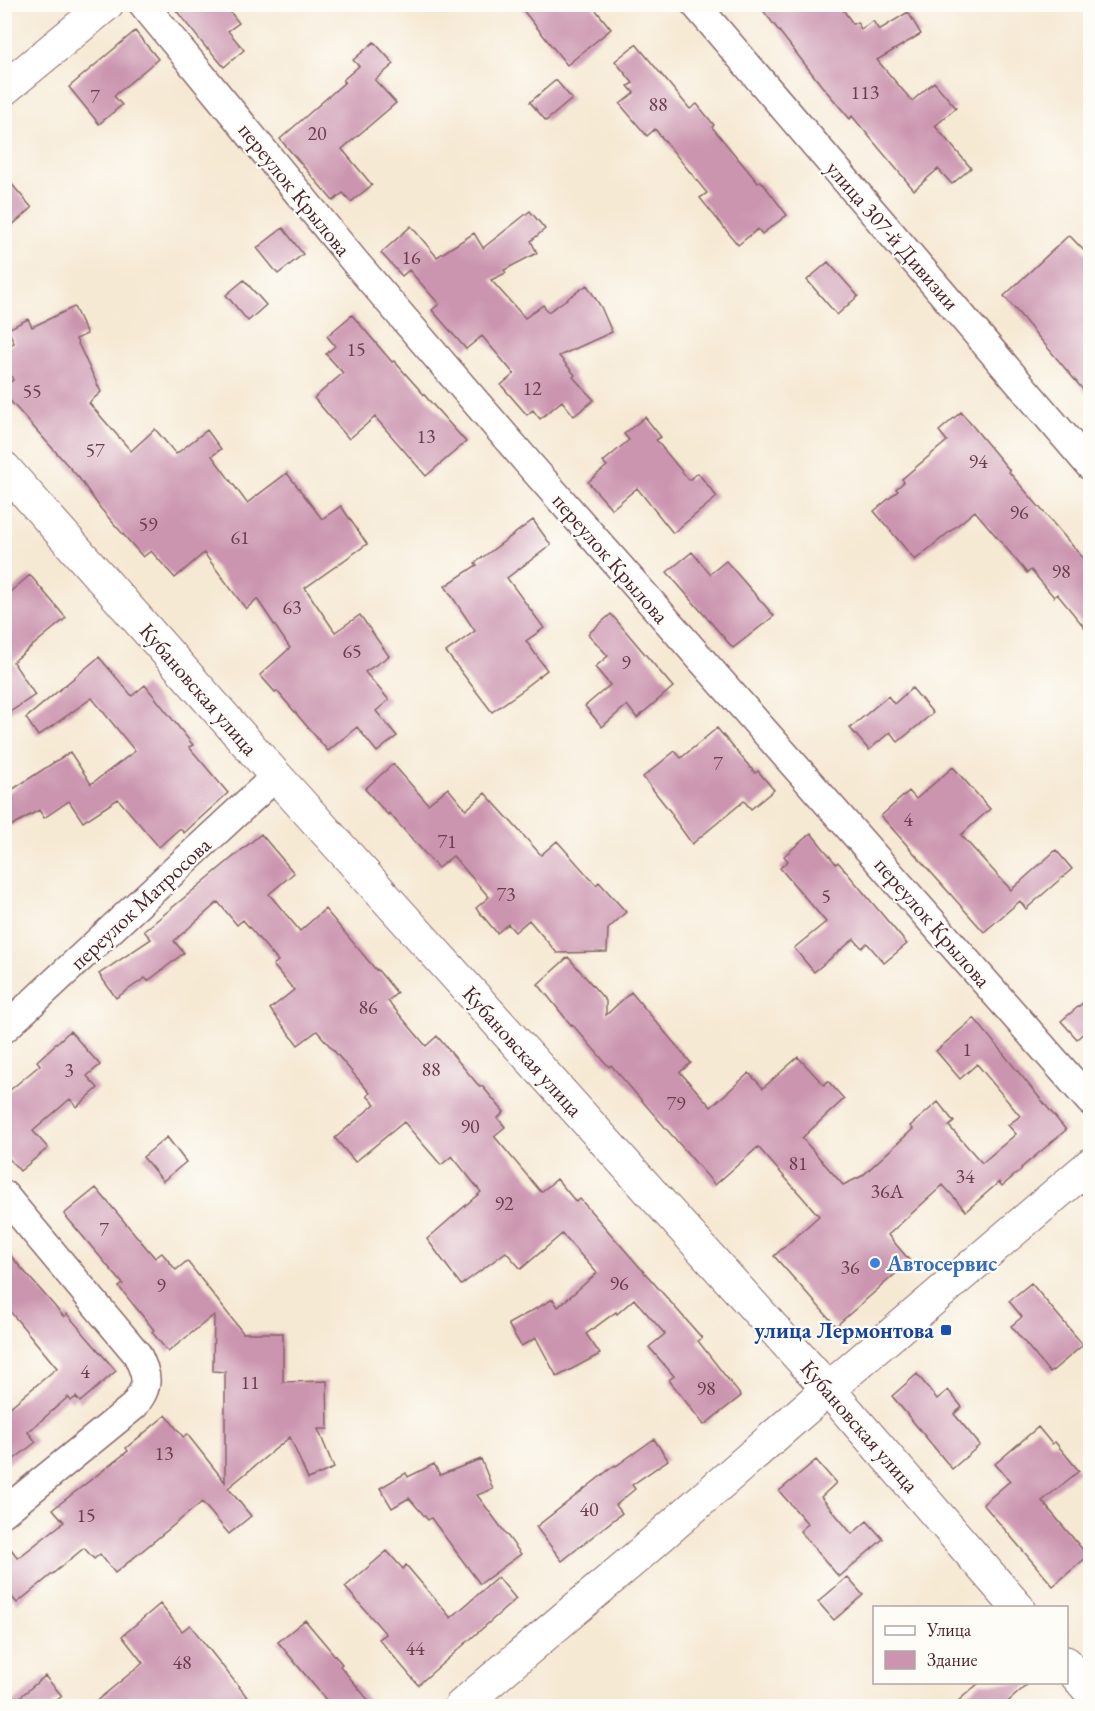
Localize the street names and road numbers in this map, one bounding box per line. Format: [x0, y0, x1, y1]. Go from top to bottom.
street label: переулок Крылова [232, 116, 358, 262]
street label: улица 307-й Дивизии [820, 154, 966, 317]
street label: переулок Крылова [546, 487, 676, 630]
street label: Кубановская улица [133, 617, 264, 762]
street label: переулок Матросова [64, 831, 217, 976]
street label: переулок Крылова [868, 851, 998, 994]
street label: Кубановская улица [456, 980, 589, 1123]
street label: Кубановская улица [794, 1354, 925, 1499]

